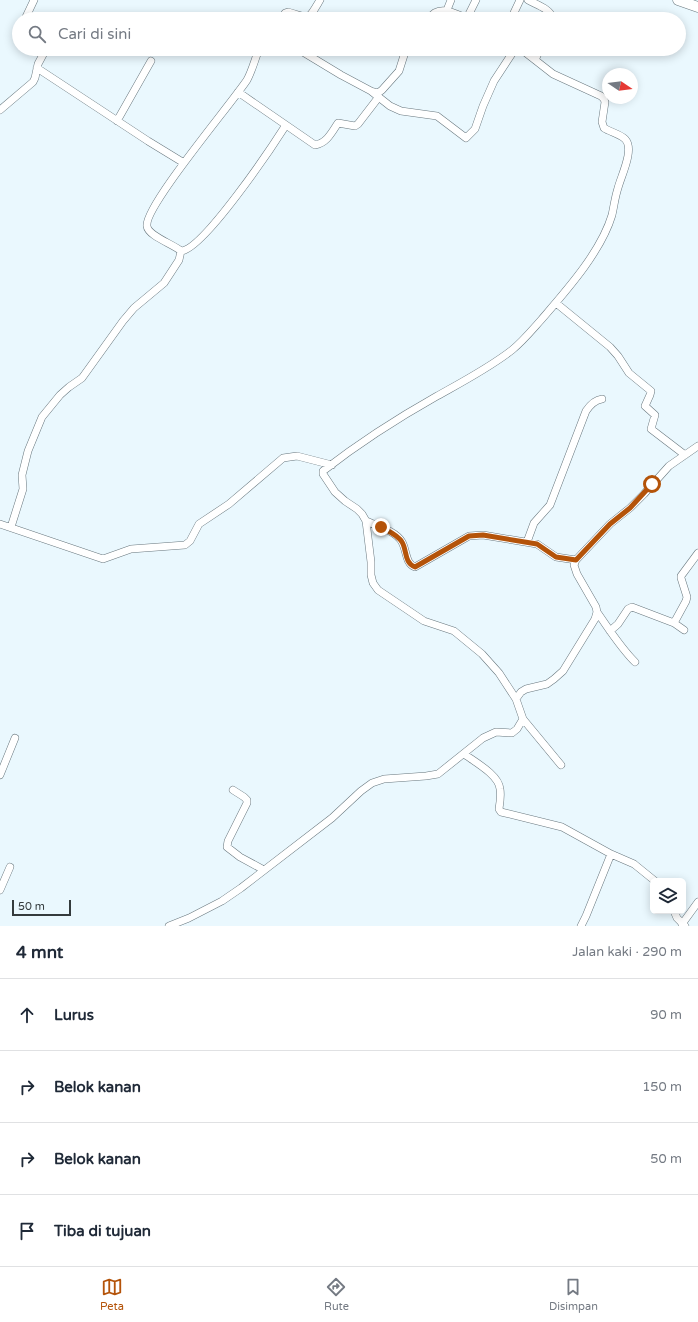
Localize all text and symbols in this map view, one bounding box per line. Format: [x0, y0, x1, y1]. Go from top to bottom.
search box [12, 12, 686, 56]
icon: search [26, 23, 48, 45]
text: Cari di sini [58, 25, 131, 43]
north arrow [602, 68, 638, 104]
route start [643, 475, 661, 493]
route end [372, 518, 390, 536]
map controls [650, 878, 686, 914]
button: layers [650, 878, 686, 914]
scale bar [12, 898, 71, 917]
text: 50 m [18, 900, 45, 913]
text: 4 mnt [16, 942, 63, 963]
text: Jalan kaki · 290 m [572, 944, 682, 960]
icon: ahead [16, 1004, 38, 1026]
text: Lurus [54, 1006, 94, 1024]
text: 90 m [650, 1007, 682, 1023]
icon: right [16, 1076, 38, 1098]
text: Belok kanan [54, 1078, 141, 1096]
text: 150 m [642, 1079, 682, 1095]
icon: right [16, 1148, 38, 1170]
text: Belok kanan [54, 1150, 141, 1168]
text: 50 m [650, 1151, 682, 1167]
icon: arrive [16, 1220, 38, 1242]
text: Tiba di tujuan [54, 1222, 151, 1240]
tab: Peta [100, 1276, 124, 1313]
tab: Rute [324, 1276, 349, 1313]
tab: Disimpan [549, 1276, 598, 1313]

